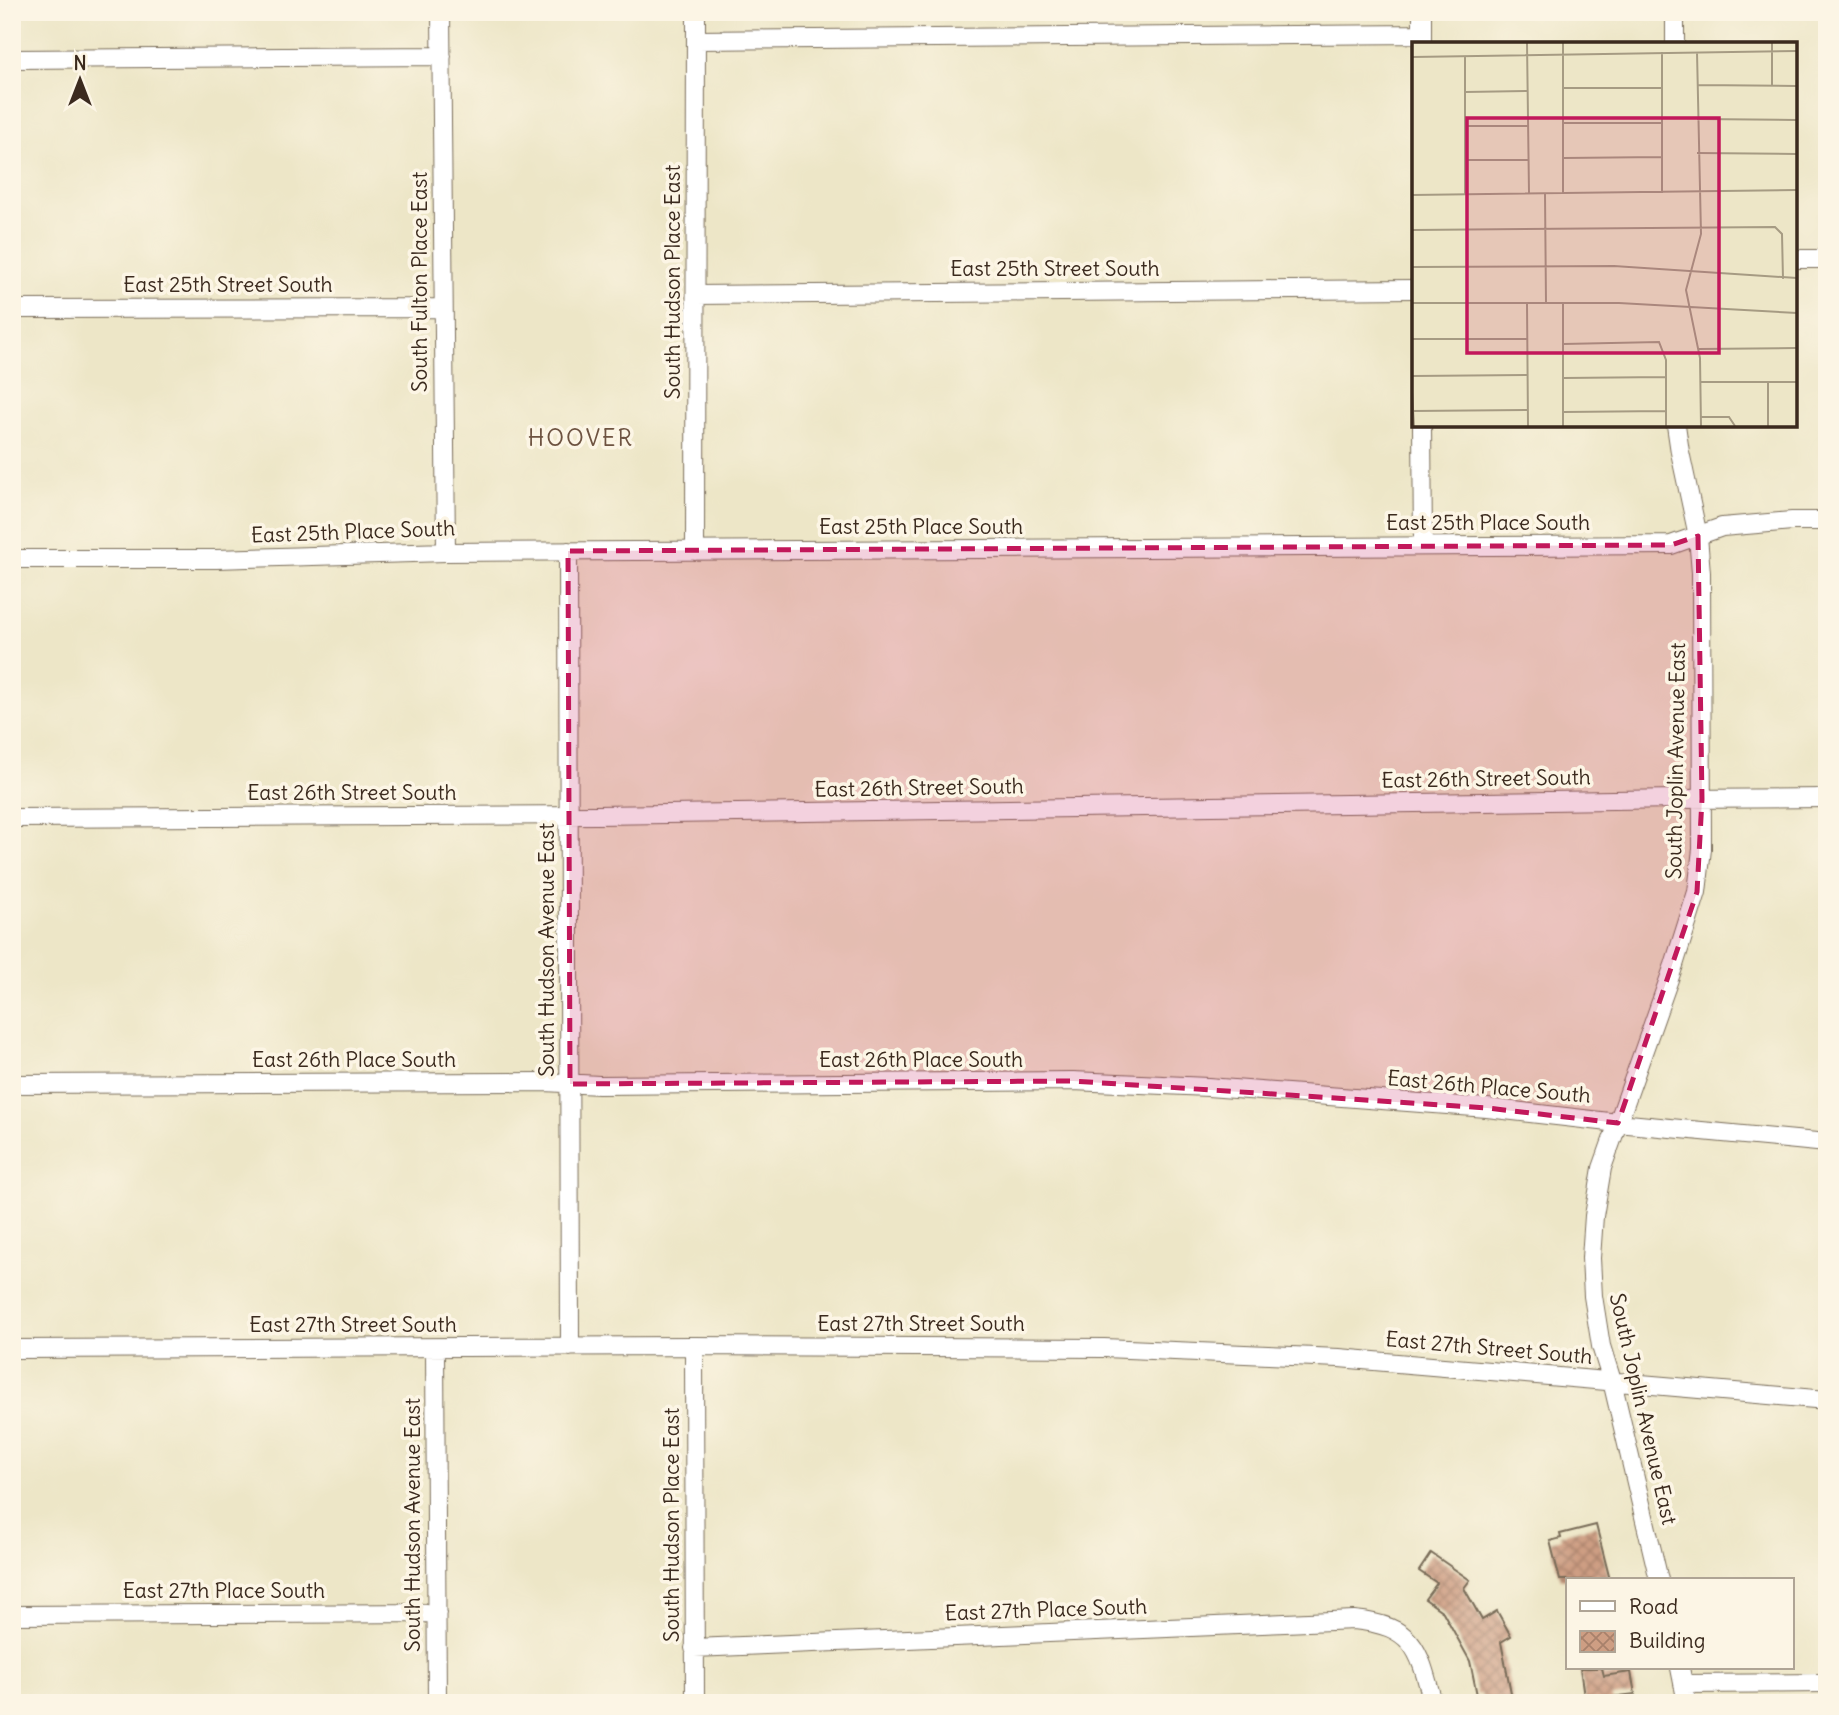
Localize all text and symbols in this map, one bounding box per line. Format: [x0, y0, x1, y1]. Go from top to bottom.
inset map [1412, 42, 1797, 427]
north arrow [46, 46, 116, 116]
text: N [73, 51, 87, 75]
street label: South Hudson Place East [659, 165, 686, 399]
street label: South Fulton Place East [406, 172, 433, 392]
street label: East 25th Street South [950, 255, 1160, 282]
street label: East 25th Street South [123, 271, 333, 298]
district label: HOOVER [528, 423, 634, 452]
street label: East 25th Place South [1386, 509, 1590, 536]
street label: East 25th Place South [819, 513, 1023, 540]
street label: East 25th Place South [250, 514, 455, 549]
street label: South Joplin Avenue East [1660, 642, 1691, 880]
street label: East 26th Street South [1381, 763, 1591, 794]
street label: East 26th Street South [814, 772, 1024, 803]
street label: East 26th Street South [247, 779, 457, 806]
street label: South Hudson Avenue East [533, 823, 560, 1077]
street label: East 26th Place South [252, 1046, 456, 1073]
street label: East 26th Place South [819, 1046, 1023, 1073]
street label: East 26th Place South [1386, 1064, 1592, 1109]
street label: South Joplin Avenue East [1604, 1290, 1683, 1527]
street label: East 27th Street South [817, 1310, 1025, 1337]
street label: East 27th Street South [249, 1311, 457, 1338]
street label: East 27th Street South [1384, 1325, 1594, 1370]
street label: South Hudson Avenue East [399, 1398, 426, 1652]
street label: South Hudson Place East [658, 1408, 685, 1642]
street label: East 27th Place South [123, 1577, 325, 1604]
legend [1566, 1578, 1794, 1670]
street label: East 27th Place South [944, 1592, 1148, 1627]
text: Road [1629, 1593, 1678, 1620]
text: Building [1629, 1627, 1705, 1654]

